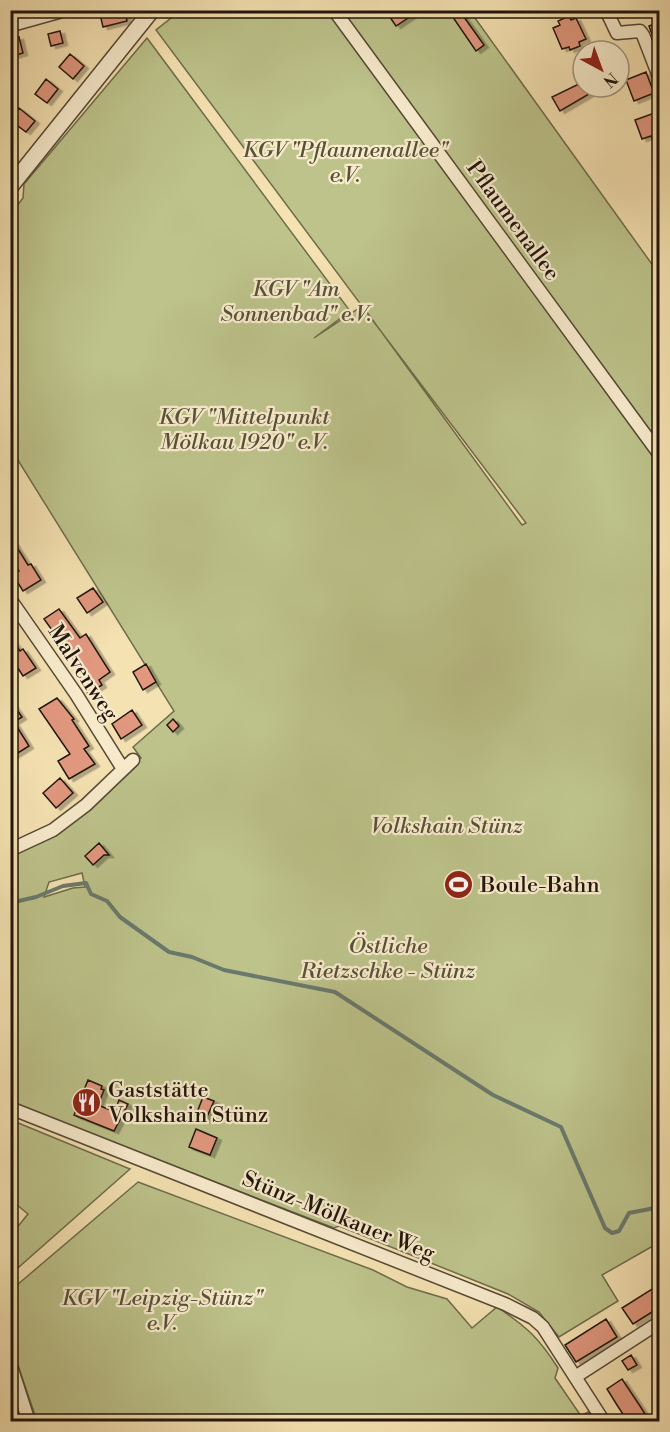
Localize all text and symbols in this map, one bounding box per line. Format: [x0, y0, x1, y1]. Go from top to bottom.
north arrow [571, 39, 631, 99]
text: N [599, 68, 622, 91]
park label: KGV "Pflaumenallee" e.V. [242, 137, 450, 189]
street label: Pflaumenallee [460, 156, 565, 286]
park label: KGV "Am Sonnenbad" e.V. [221, 276, 372, 328]
park label: KGV "Mittelpunkt Mölkau 1920" e.V. [159, 404, 330, 456]
street label: Malvenweg [42, 620, 124, 727]
park label: Volkshain Stünz [371, 813, 523, 840]
sports icon: Boule-Bahn [443, 868, 475, 900]
place label: Boule-Bahn [479, 872, 600, 899]
park label: Östliche Rietzschke - Stünz [299, 932, 476, 985]
place label: Gaststätte Volkshain Stünz [107, 1077, 268, 1129]
restaurant icon: Gaststätte Volkshain Stünz [71, 1086, 103, 1118]
street label: Stünz-Mölkauer Weg [238, 1165, 439, 1268]
park label: KGV "Leipzig-Stünz" e.V. [62, 1285, 265, 1337]

